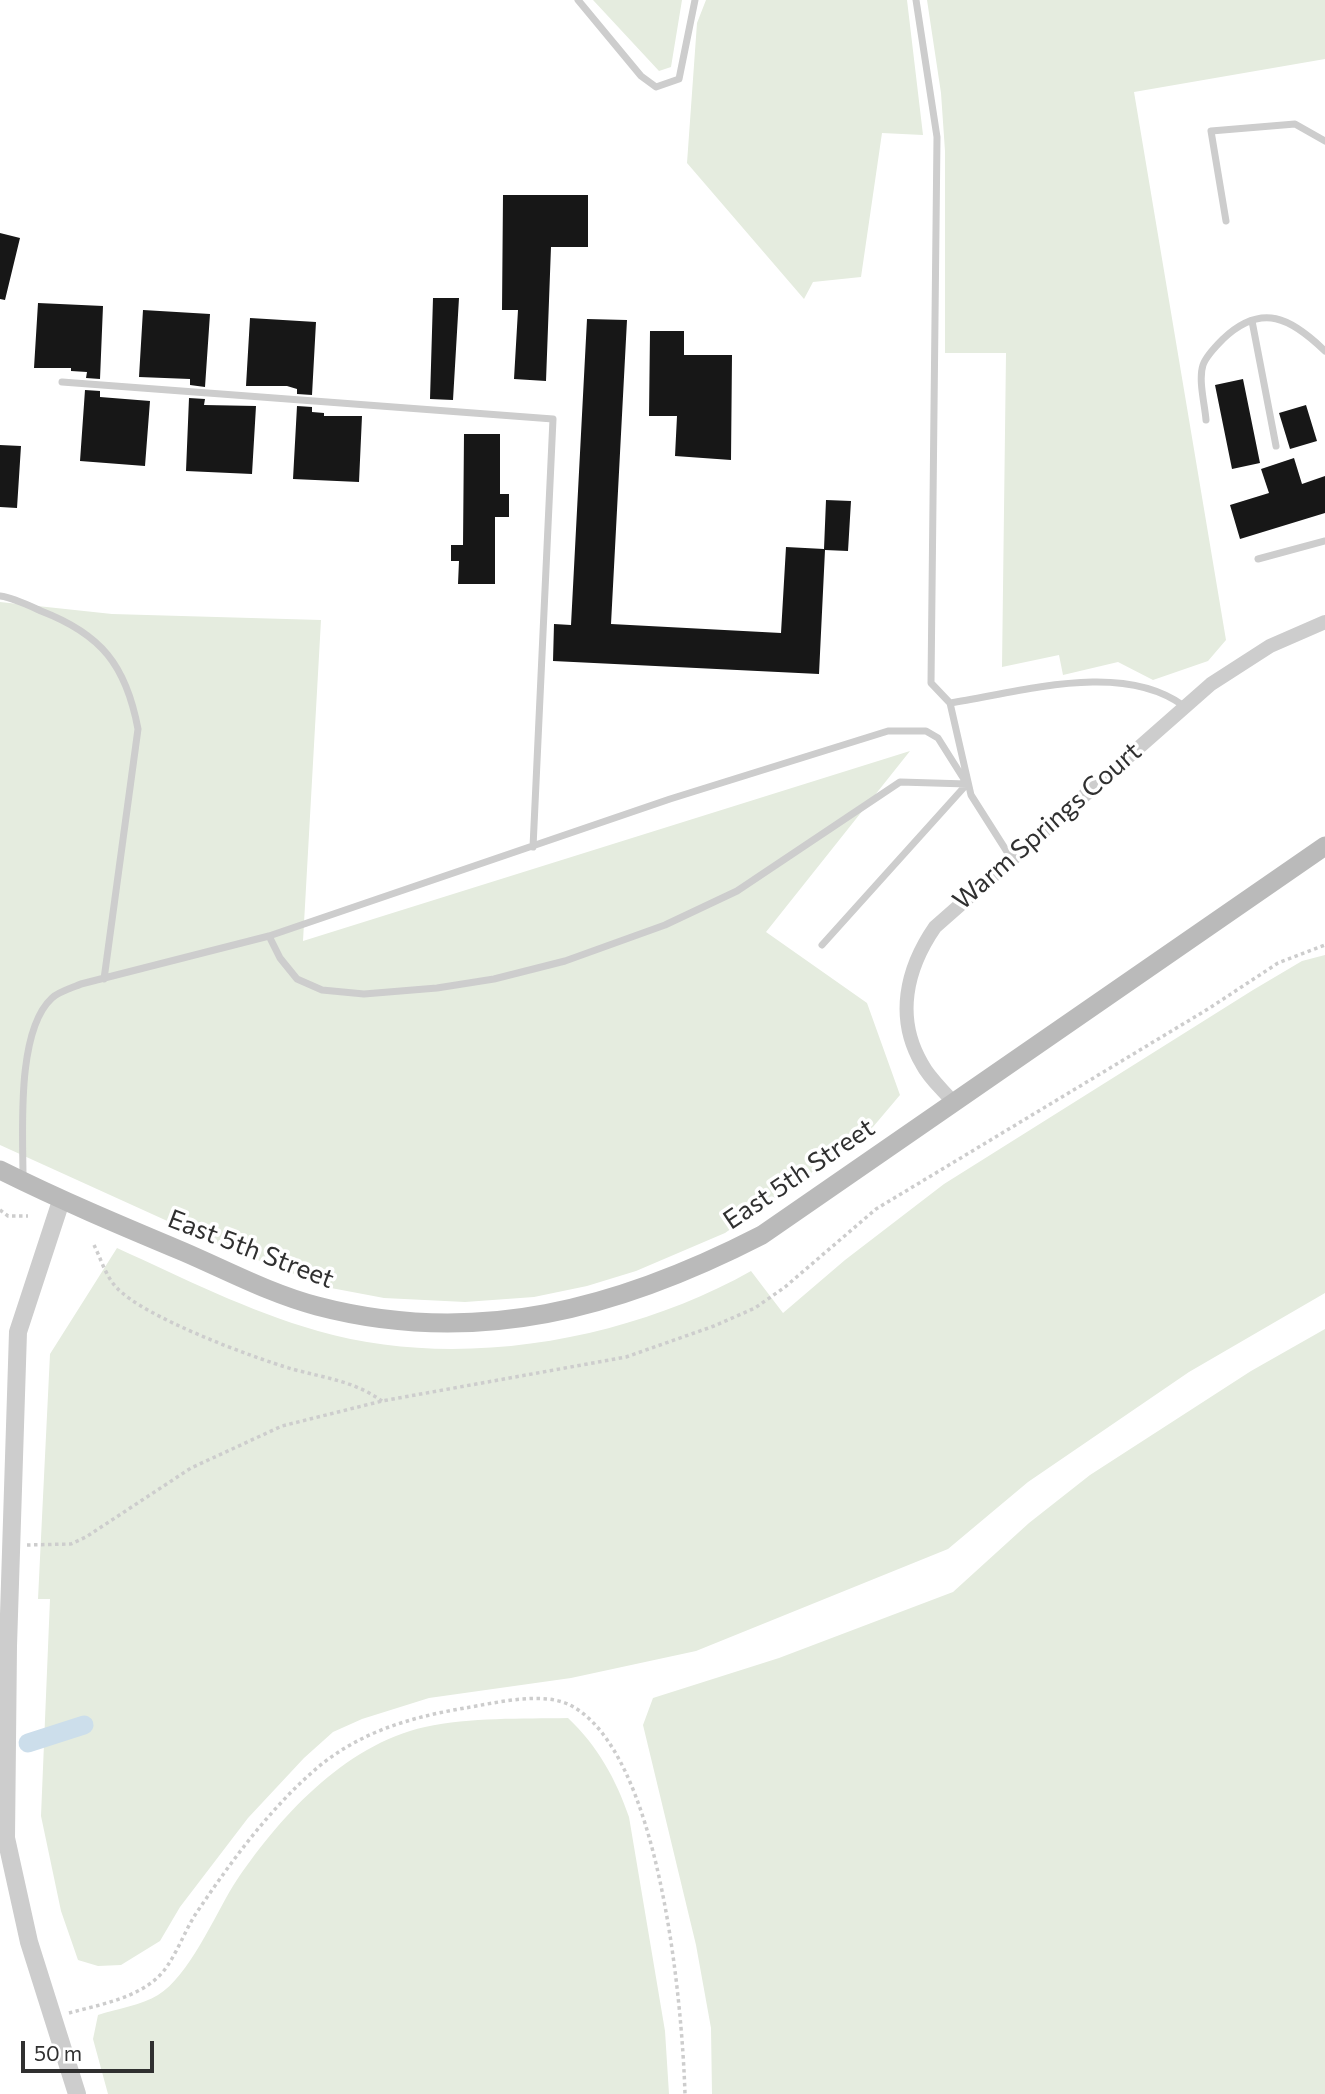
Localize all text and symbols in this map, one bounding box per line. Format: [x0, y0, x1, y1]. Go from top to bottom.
street label: Warm Springs Court [946, 736, 1148, 916]
street label: East 5th Street [718, 1112, 880, 1236]
street label: East 5th Street [164, 1203, 338, 1295]
scale bar [24, 2028, 158, 2072]
text: 50 m [34, 2040, 82, 2065]

